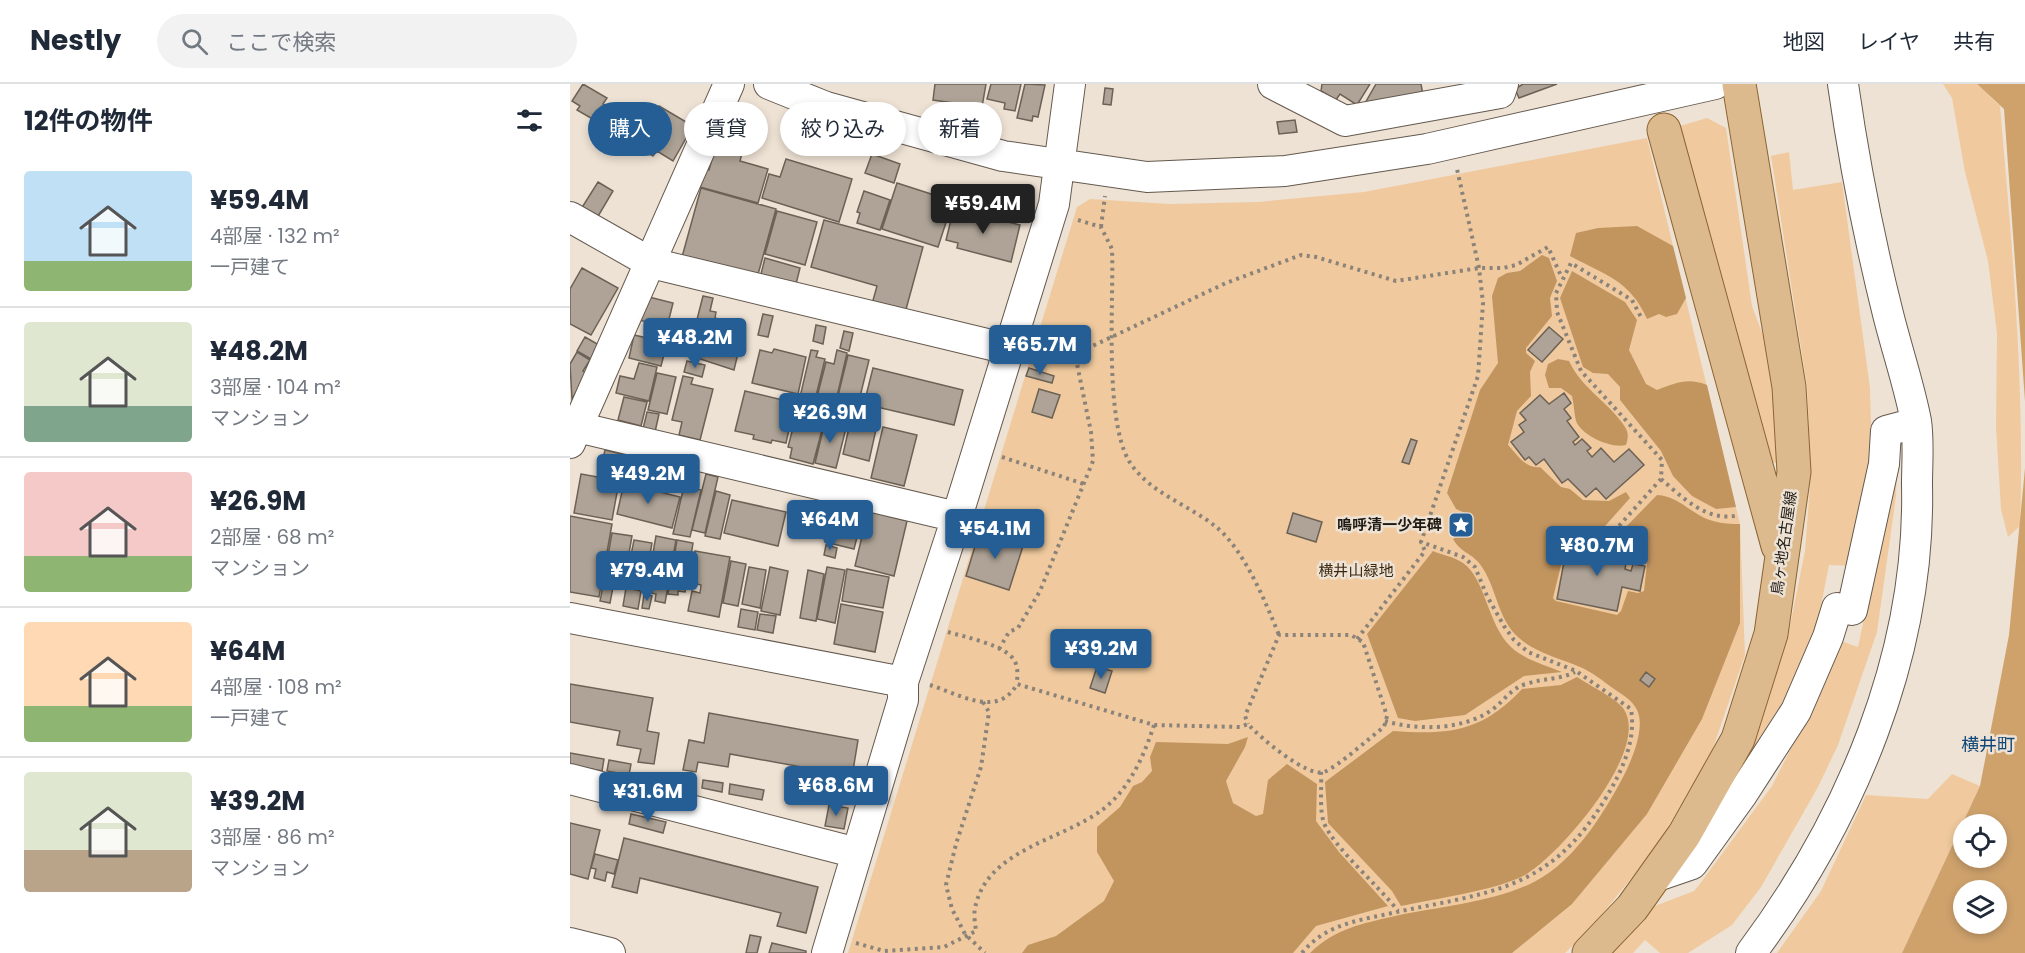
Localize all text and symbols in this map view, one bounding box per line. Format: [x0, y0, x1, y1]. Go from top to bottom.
search box [157, 14, 577, 68]
text: Nestly [30, 21, 121, 60]
icon: search [178, 25, 211, 58]
text: ここで検索 [226, 27, 336, 58]
text: 地図 [1783, 27, 1825, 56]
text: レイヤ [1858, 27, 1920, 56]
text: 共有 [1953, 27, 1995, 56]
chip: 購入 [588, 102, 672, 156]
chip: 賃貸 [684, 102, 768, 156]
chip: 絞り込み [780, 102, 906, 156]
chip: 新着 [918, 102, 1002, 156]
text: 12件の物件 [24, 103, 153, 139]
icon: filters [513, 104, 546, 137]
text: ¥59.4M [210, 182, 309, 218]
pin: ¥59.4M [934, 184, 1032, 235]
text: ¥59.4M [945, 189, 1021, 217]
icon: home [72, 195, 144, 267]
text: 4部屋 · 132 m² [210, 222, 340, 250]
text: 一戸建て [210, 253, 290, 281]
pin: ¥48.2M [646, 318, 744, 369]
text: ¥48.2M [657, 323, 733, 351]
pin: ¥65.7M [991, 325, 1089, 376]
text: ¥65.7M [1003, 330, 1077, 358]
text: ¥48.2M [210, 333, 308, 369]
icon: home [72, 346, 144, 418]
text: 3部屋 · 104 m² [210, 373, 341, 401]
pin: ¥26.9M [781, 393, 879, 444]
text: ¥26.9M [793, 398, 867, 426]
text: マンション [210, 404, 310, 432]
pin: ¥49.2M [599, 454, 697, 505]
text: ¥49.2M [611, 459, 685, 487]
text: ¥26.9M [210, 483, 306, 519]
street label: 鳥ヶ地名古屋線 [1766, 489, 1801, 596]
icon: home [72, 496, 144, 568]
pin: ¥64M [794, 500, 866, 551]
text: ¥64M [801, 505, 859, 533]
pin: ¥54.1M [946, 509, 1044, 560]
place icon: 嗚呼清一少年碑 [1446, 510, 1476, 540]
text: ¥54.1M [959, 514, 1031, 542]
place label: 嗚呼清一少年碑 [1337, 514, 1442, 535]
text: 2部屋 · 68 m² [210, 523, 334, 551]
pin: ¥80.7M [1548, 526, 1646, 577]
text: ¥80.7M [1560, 531, 1634, 559]
pin: ¥79.4M [598, 551, 696, 602]
text: マンション [210, 554, 310, 582]
text: ¥79.4M [610, 556, 684, 584]
park label: 横井山緑地 [1318, 560, 1394, 581]
pin: ¥39.2M [1052, 629, 1150, 680]
text: ¥64M [210, 633, 285, 669]
text: ¥39.2M [1064, 634, 1138, 662]
icon: home [72, 646, 144, 718]
text: 4部屋 · 108 m² [210, 673, 342, 701]
text: 一戸建て [210, 704, 290, 732]
district label: 横井町 [1961, 732, 2015, 757]
pin: ¥68.6M [787, 766, 885, 817]
text: ¥68.6M [798, 771, 874, 799]
pin: ¥31.6M [599, 772, 697, 823]
text: ¥31.6M [613, 777, 683, 805]
text: ¥39.2M [210, 783, 305, 819]
icon: home [72, 796, 144, 868]
map controls [1953, 814, 2007, 934]
button: locate [1953, 814, 2007, 868]
text: 3部屋 · 86 m² [210, 823, 335, 851]
text: マンション [210, 854, 310, 882]
button: layers [1953, 880, 2007, 934]

